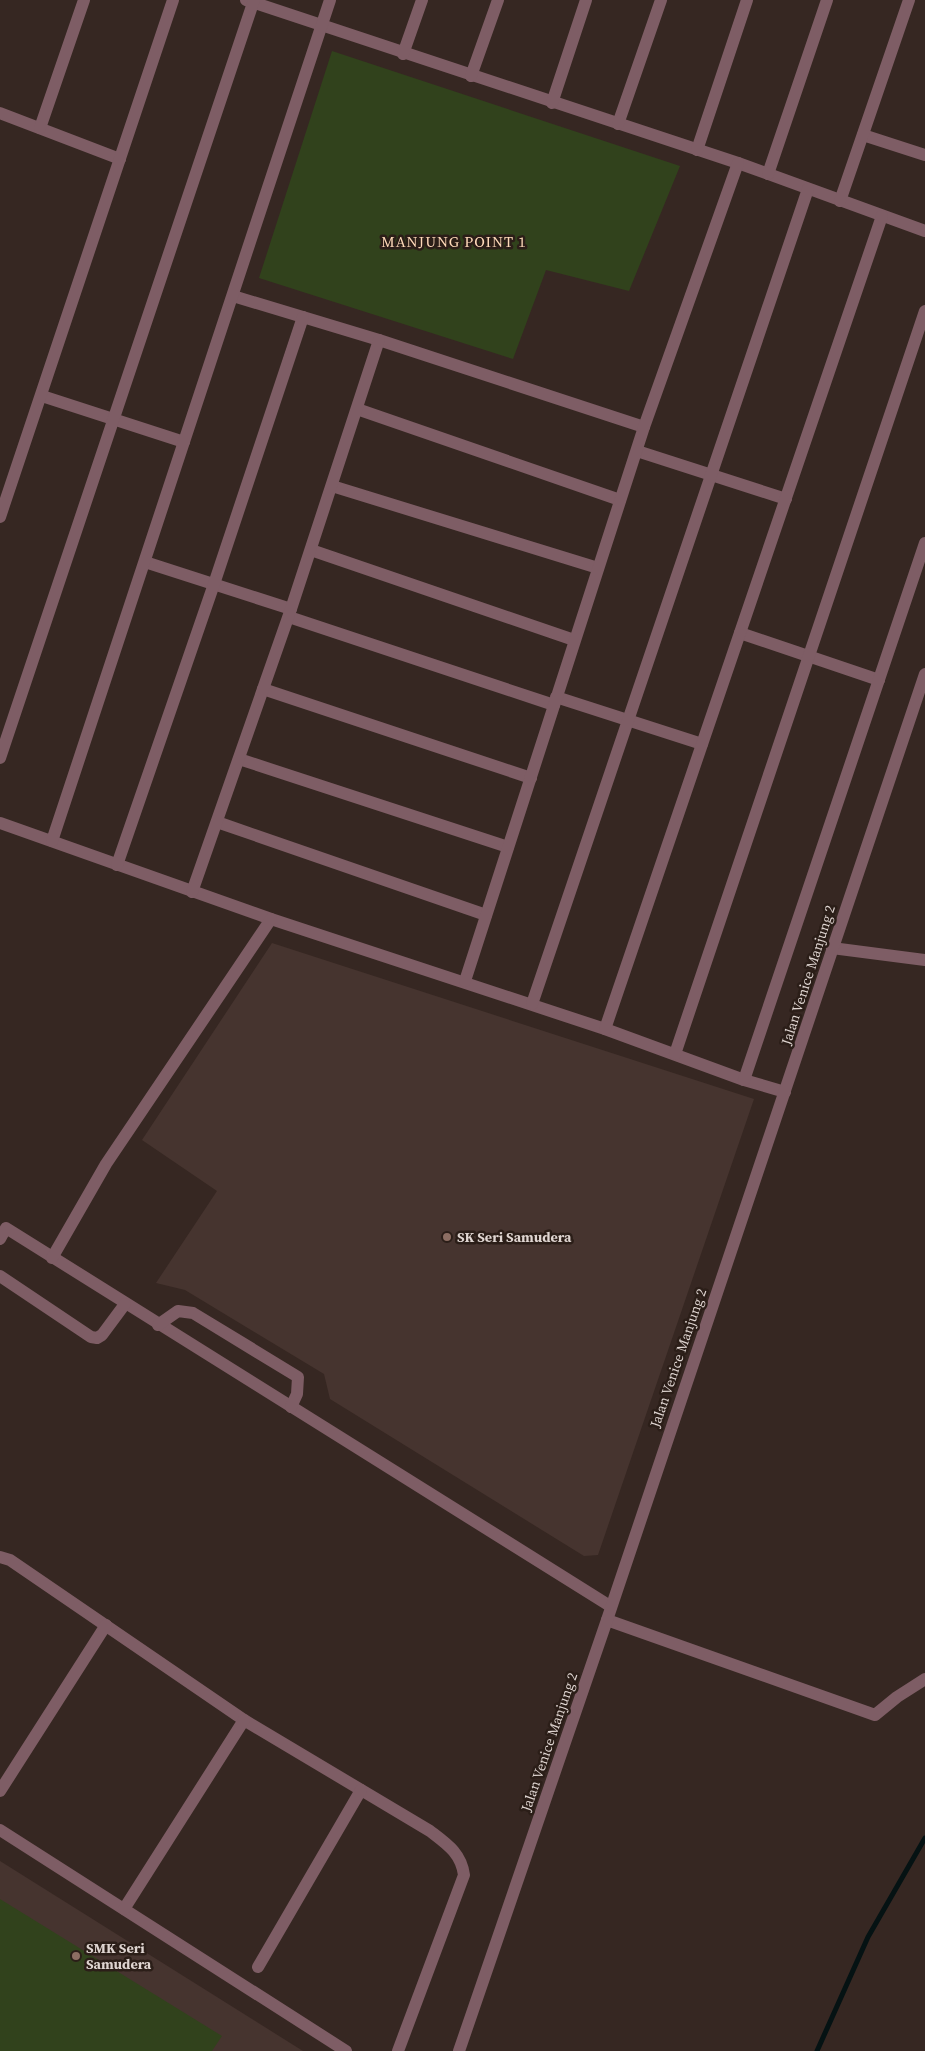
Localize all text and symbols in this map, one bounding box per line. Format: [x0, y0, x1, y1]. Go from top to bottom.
district label: MANJUNG POINT 1 [381, 231, 527, 252]
street label: Jalan Venice Manjung 2 [776, 903, 840, 1048]
place label: SK Seri Samudera [457, 1227, 572, 1247]
marker: SK Seri Samudera [441, 1231, 453, 1243]
street label: Jalan Venice Manjung 2 [644, 1286, 711, 1431]
street label: Jalan Venice Manjung 2 [515, 1670, 582, 1815]
place label: SMK Seri Samudera [86, 1938, 152, 1974]
marker: SMK Seri Samudera [70, 1950, 82, 1962]

